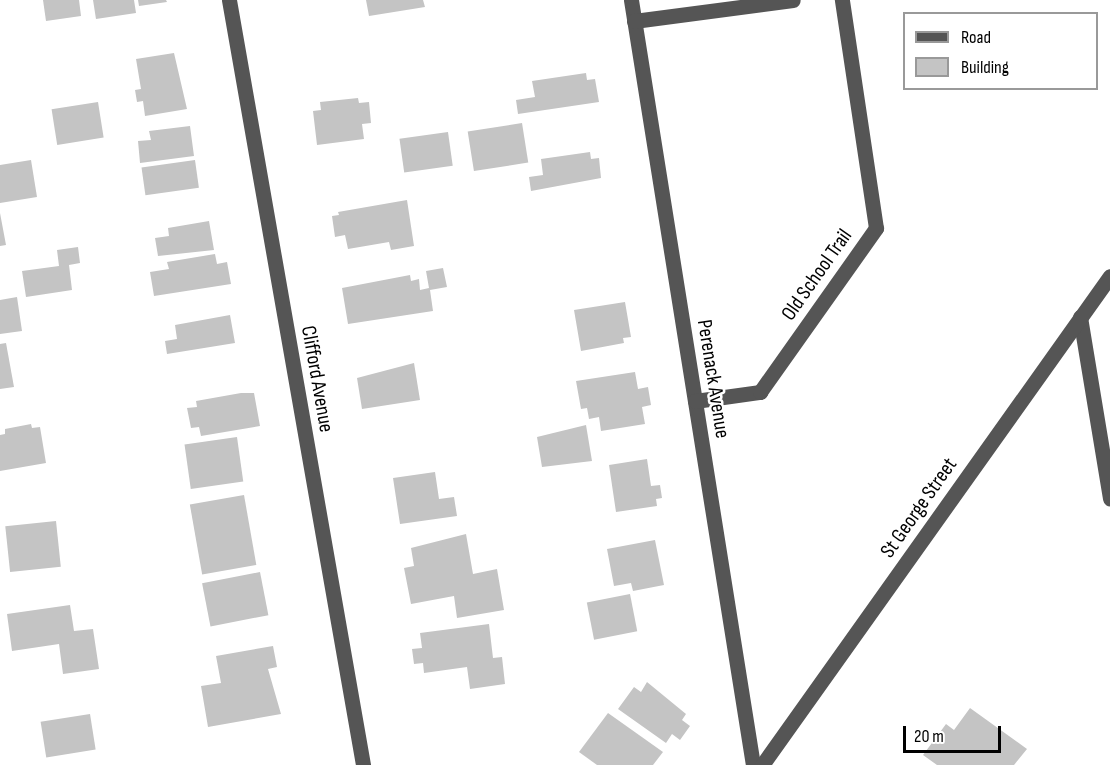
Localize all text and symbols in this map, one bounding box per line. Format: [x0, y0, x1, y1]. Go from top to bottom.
legend [903, 12, 1098, 90]
text: Road [961, 27, 991, 48]
text: Building [961, 57, 1009, 78]
street label: Old School Trail [776, 224, 858, 326]
street label: Perenack Avenue [691, 318, 735, 440]
street label: Clifford Avenue [295, 324, 339, 434]
street label: St George Street [875, 453, 963, 563]
scale bar [906, 714, 1004, 752]
text: 20 m [914, 726, 944, 747]

